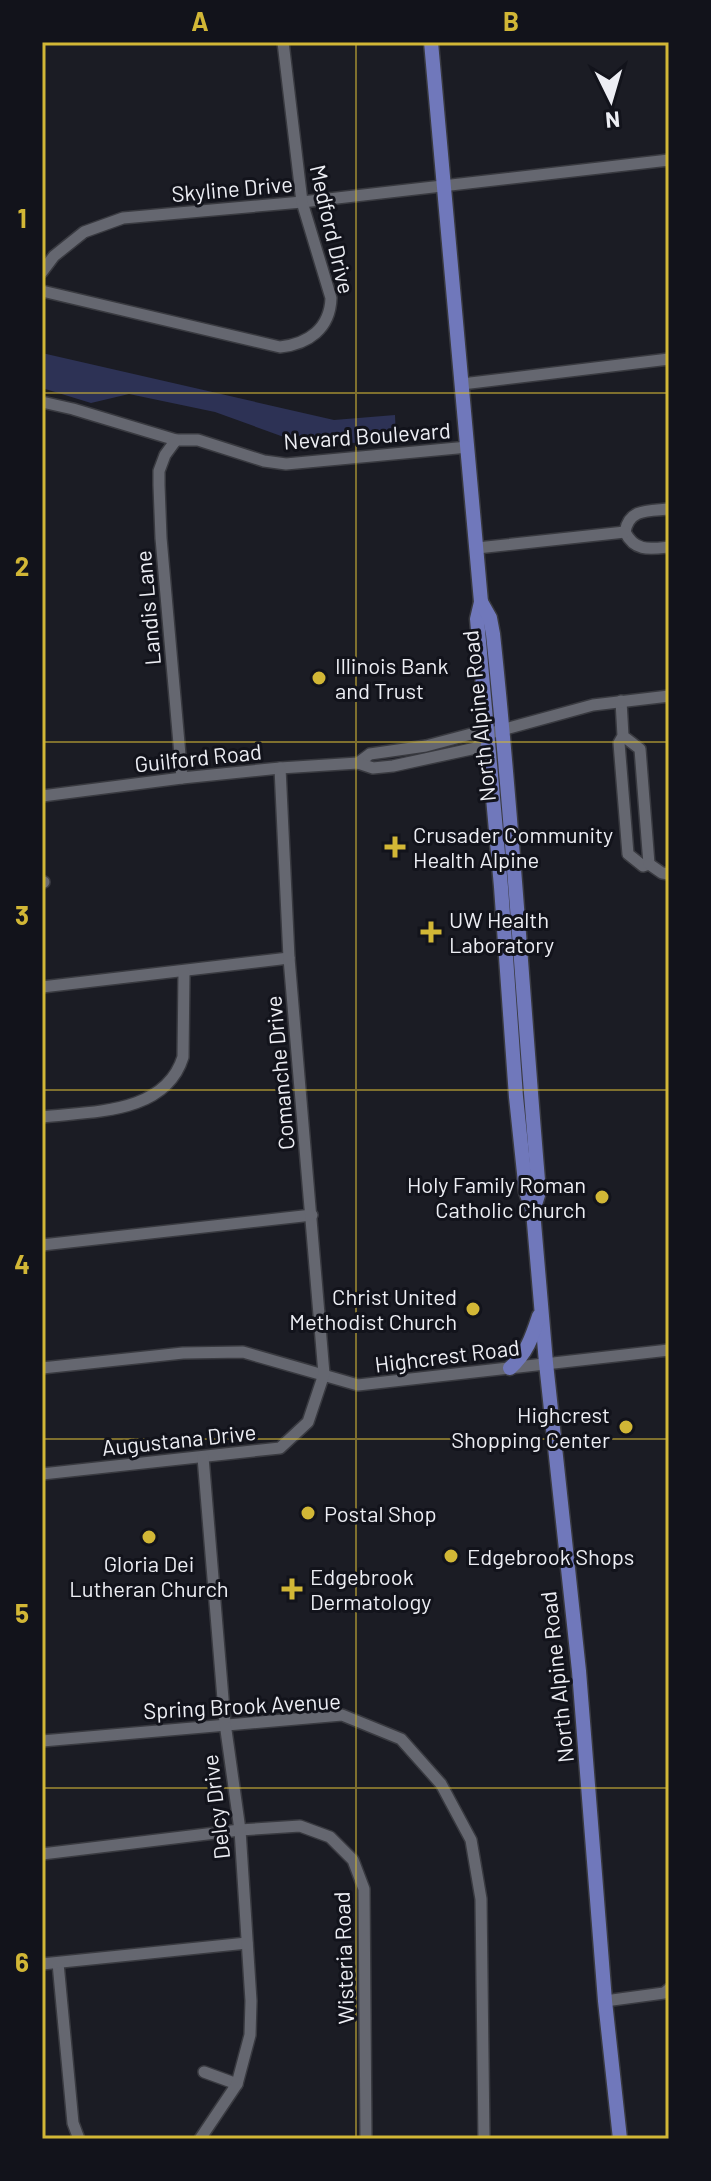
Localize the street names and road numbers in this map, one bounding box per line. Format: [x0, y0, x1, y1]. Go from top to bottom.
street label: Medford Drive [306, 162, 360, 296]
street label: Skyline Drive [170, 170, 294, 206]
street label: Nevard Boulevard [283, 416, 451, 454]
street label: Landis Lane [129, 549, 165, 667]
street label: North Alpine Road [456, 629, 500, 803]
street label: Guilford Road [133, 737, 263, 777]
street label: Comanche Drive [259, 995, 299, 1151]
street label: Highcrest Road [373, 1333, 521, 1377]
street label: Augustana Drive [101, 1418, 257, 1460]
street label: North Alpine Road [534, 1590, 578, 1764]
street label: Spring Brook Avenue [143, 1687, 341, 1723]
street label: Delcy Drive [196, 1753, 234, 1861]
street label: Wisteria Road [328, 1891, 358, 2025]

